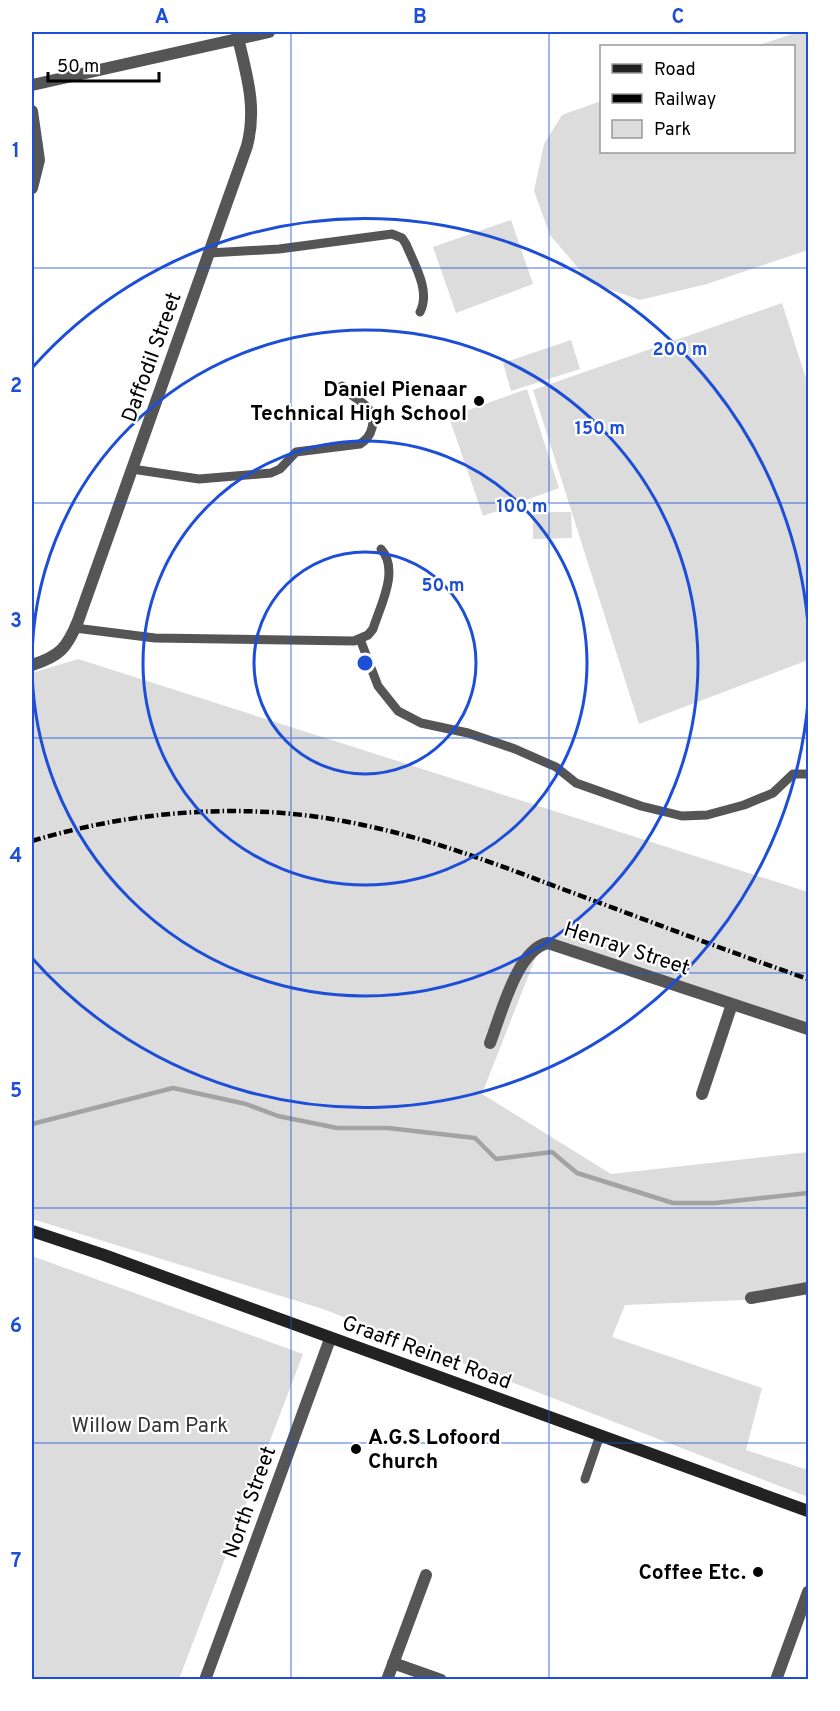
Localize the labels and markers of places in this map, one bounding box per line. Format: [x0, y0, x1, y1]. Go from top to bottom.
place label: Daniel Pienaar Technical High School [250, 377, 467, 428]
marker: Daniel Pienaar Technical High School [472, 394, 486, 408]
centre of rings [355, 653, 375, 673]
place label: A.G.S Lofoord Church [368, 1425, 501, 1476]
marker: A.G.S Lofoord Church [349, 1442, 363, 1456]
place label: Coffee Etc. [638, 1560, 746, 1587]
marker: Coffee Etc. [751, 1565, 765, 1579]

